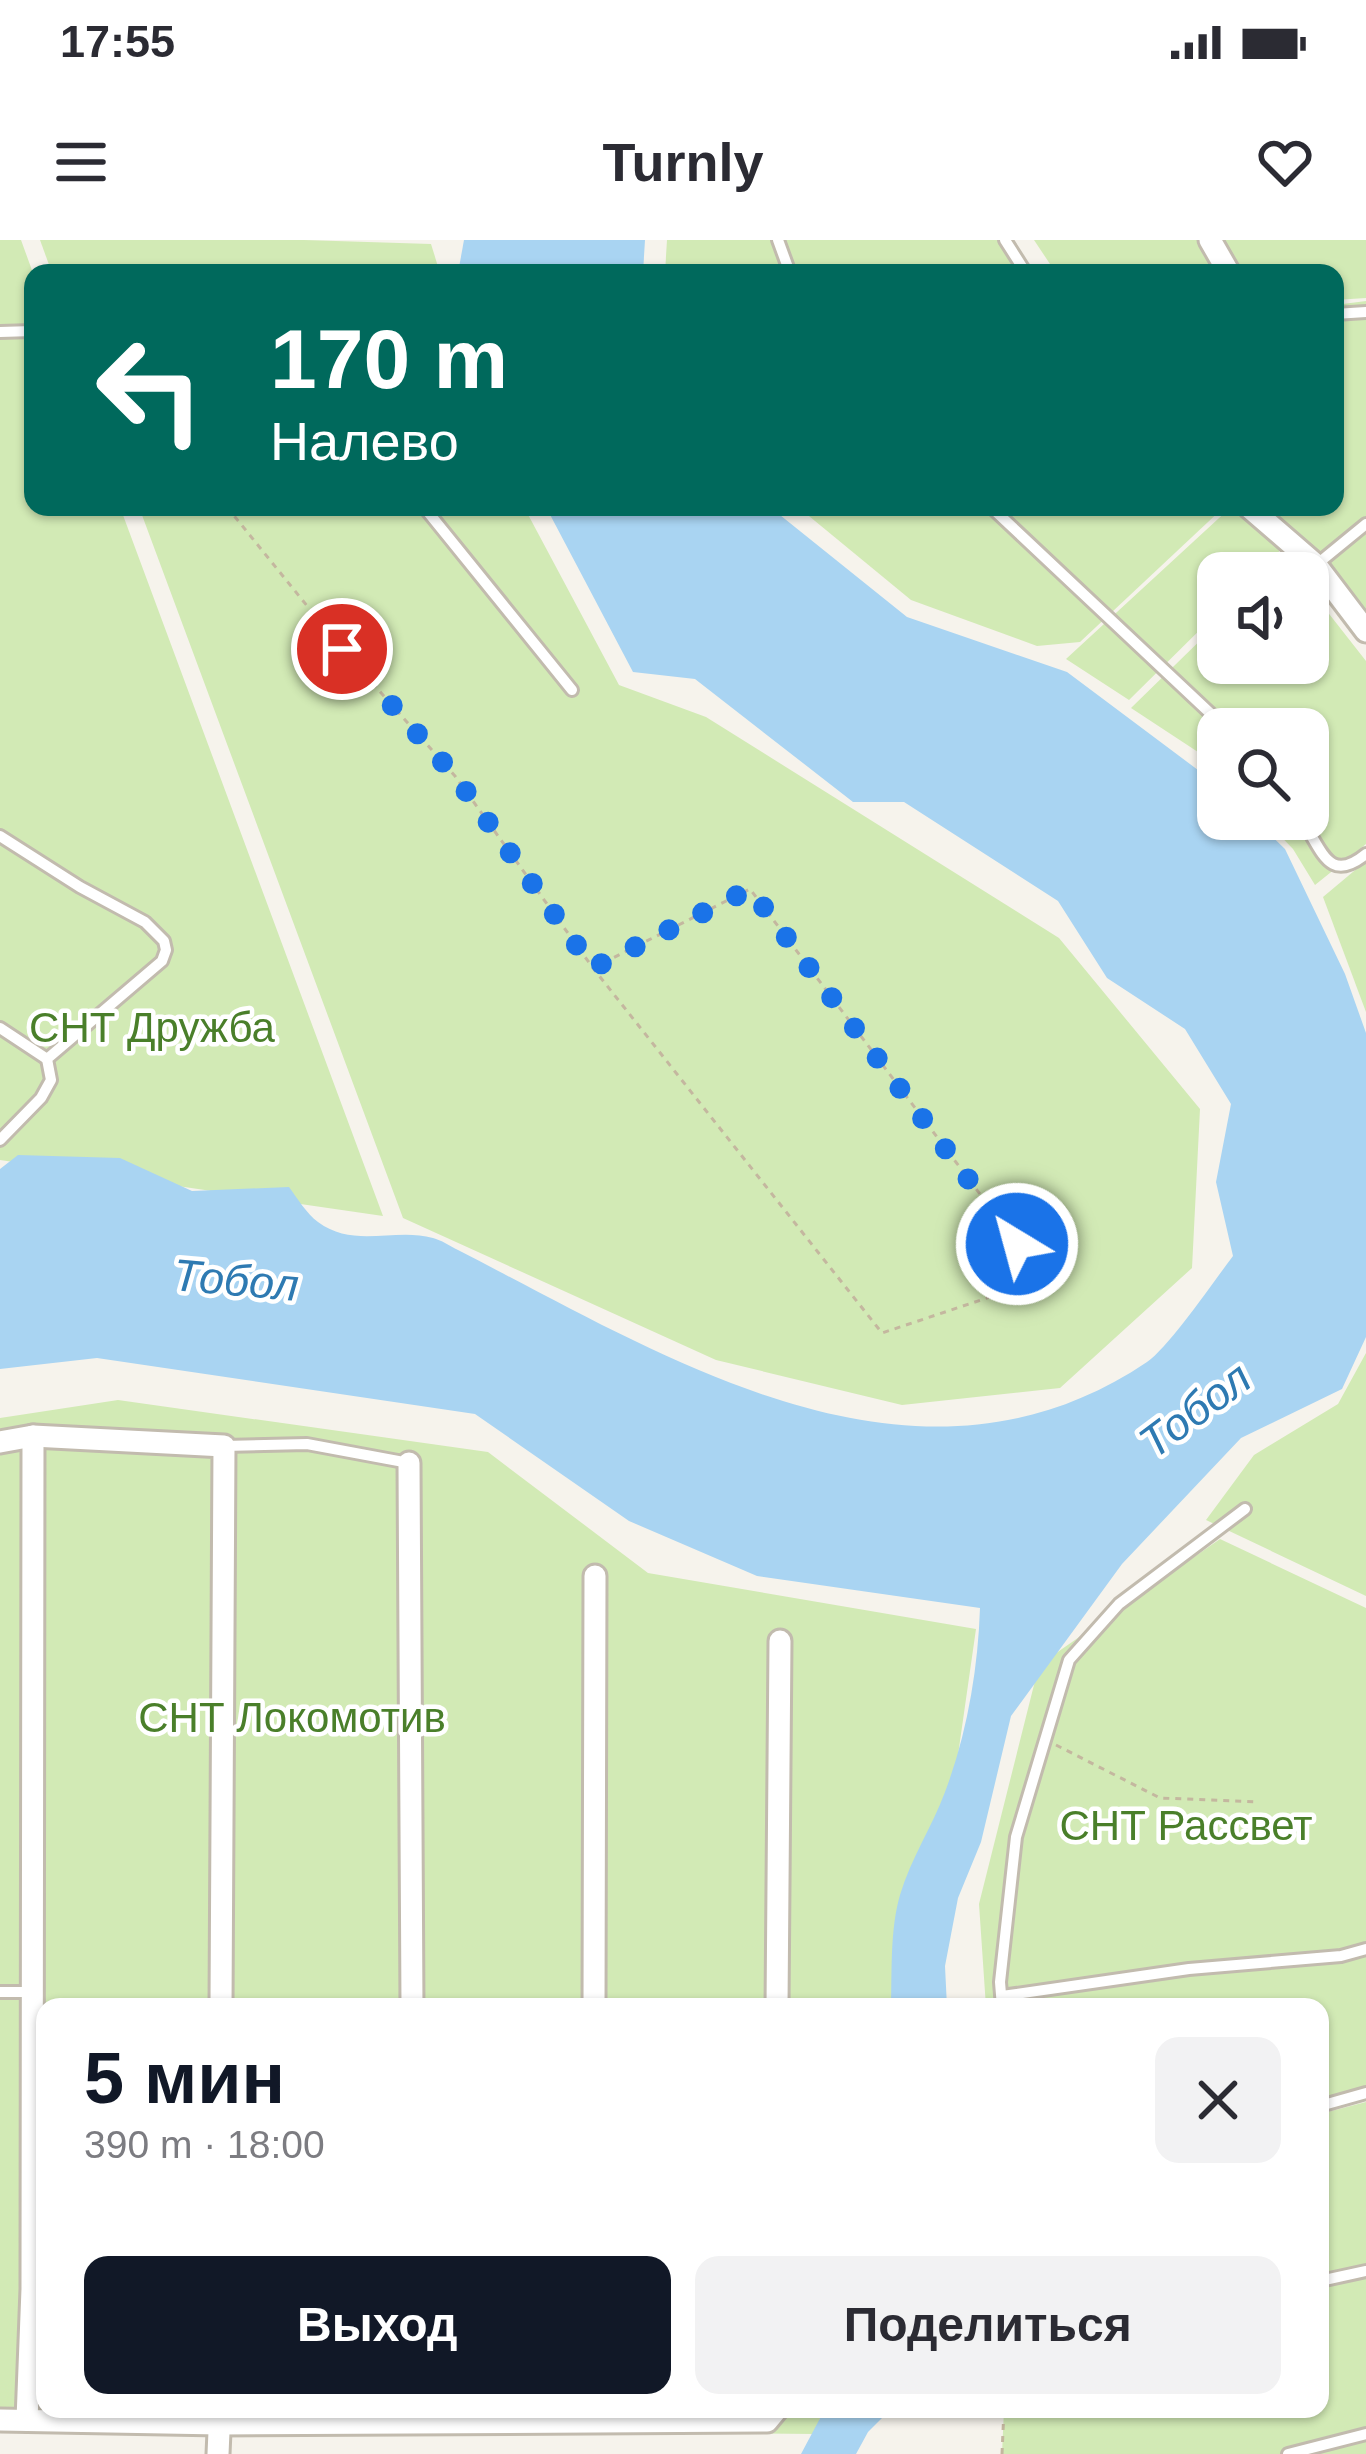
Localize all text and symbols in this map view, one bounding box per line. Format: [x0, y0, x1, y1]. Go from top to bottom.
text: 17:55 [60, 16, 175, 67]
icon: menu [48, 129, 114, 195]
icon: heart [1252, 129, 1318, 195]
text: Turnly [603, 132, 764, 192]
icon: left [72, 312, 228, 468]
text: 170 m [270, 312, 508, 406]
text: Налево [270, 411, 459, 471]
map controls [1197, 552, 1329, 840]
button: sound [1197, 552, 1329, 684]
pin [291, 598, 393, 700]
icon: arrive [309, 616, 375, 682]
button: search [1197, 708, 1329, 840]
park label: СНТ Дружба [29, 1004, 276, 1051]
position arrow [954, 1181, 1080, 1307]
water label: Тобол [171, 1249, 301, 1311]
water label: Тобол [1129, 1352, 1261, 1468]
park label: СНТ Локомотив [138, 1694, 446, 1741]
park label: СНТ Рассвет [1059, 1802, 1313, 1849]
button: close [1155, 2037, 1281, 2163]
text: 5 мин [84, 2038, 285, 2118]
text: 390 m · 18:00 [84, 2123, 325, 2166]
button: Выход [84, 2256, 671, 2394]
button: Поделиться [695, 2256, 1281, 2394]

